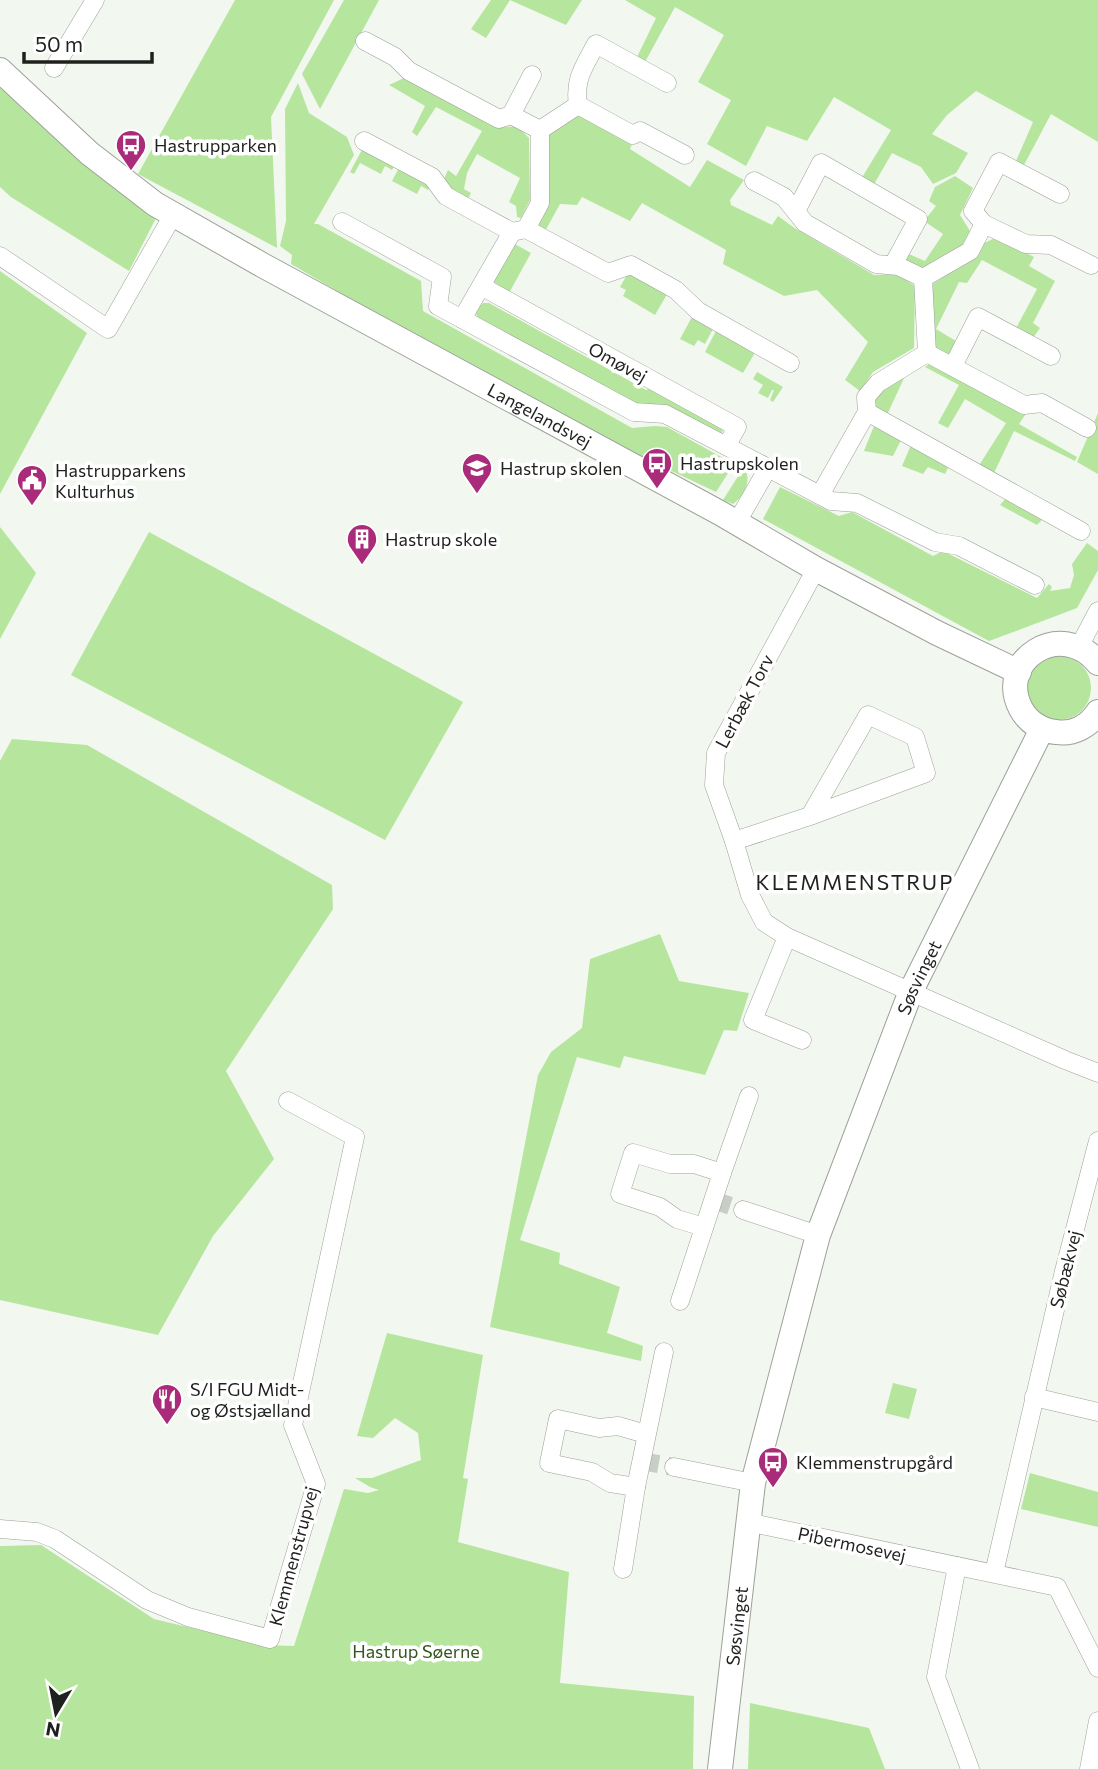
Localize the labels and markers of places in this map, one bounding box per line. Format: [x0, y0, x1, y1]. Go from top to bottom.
bus stop icon: Hastrupparken [114, 128, 148, 172]
place label: Hastrupparken [154, 134, 277, 156]
bus stop icon: Hastrupskolen [640, 446, 674, 490]
school or university icon: Hastrup skolen [460, 451, 494, 495]
place label: Hastrupskolen [680, 452, 799, 474]
place label: Hastrup skolen [500, 457, 622, 479]
place label: Hastrupparkens Kulturhus [55, 459, 186, 502]
public building icon: Hastrupparkens Kulturhus [15, 463, 49, 507]
building icon: Hastrup skole [345, 522, 379, 566]
place label: Hastrup skole [385, 528, 497, 550]
place label: S/I FGU Midt- og Østsjælland [190, 1378, 311, 1421]
restaurant icon: S/I FGU Midt- og Østsjælland [150, 1382, 184, 1426]
bus stop icon: Klemmenstrupgård [756, 1445, 790, 1489]
place label: Klemmenstrupgård [796, 1451, 953, 1473]

